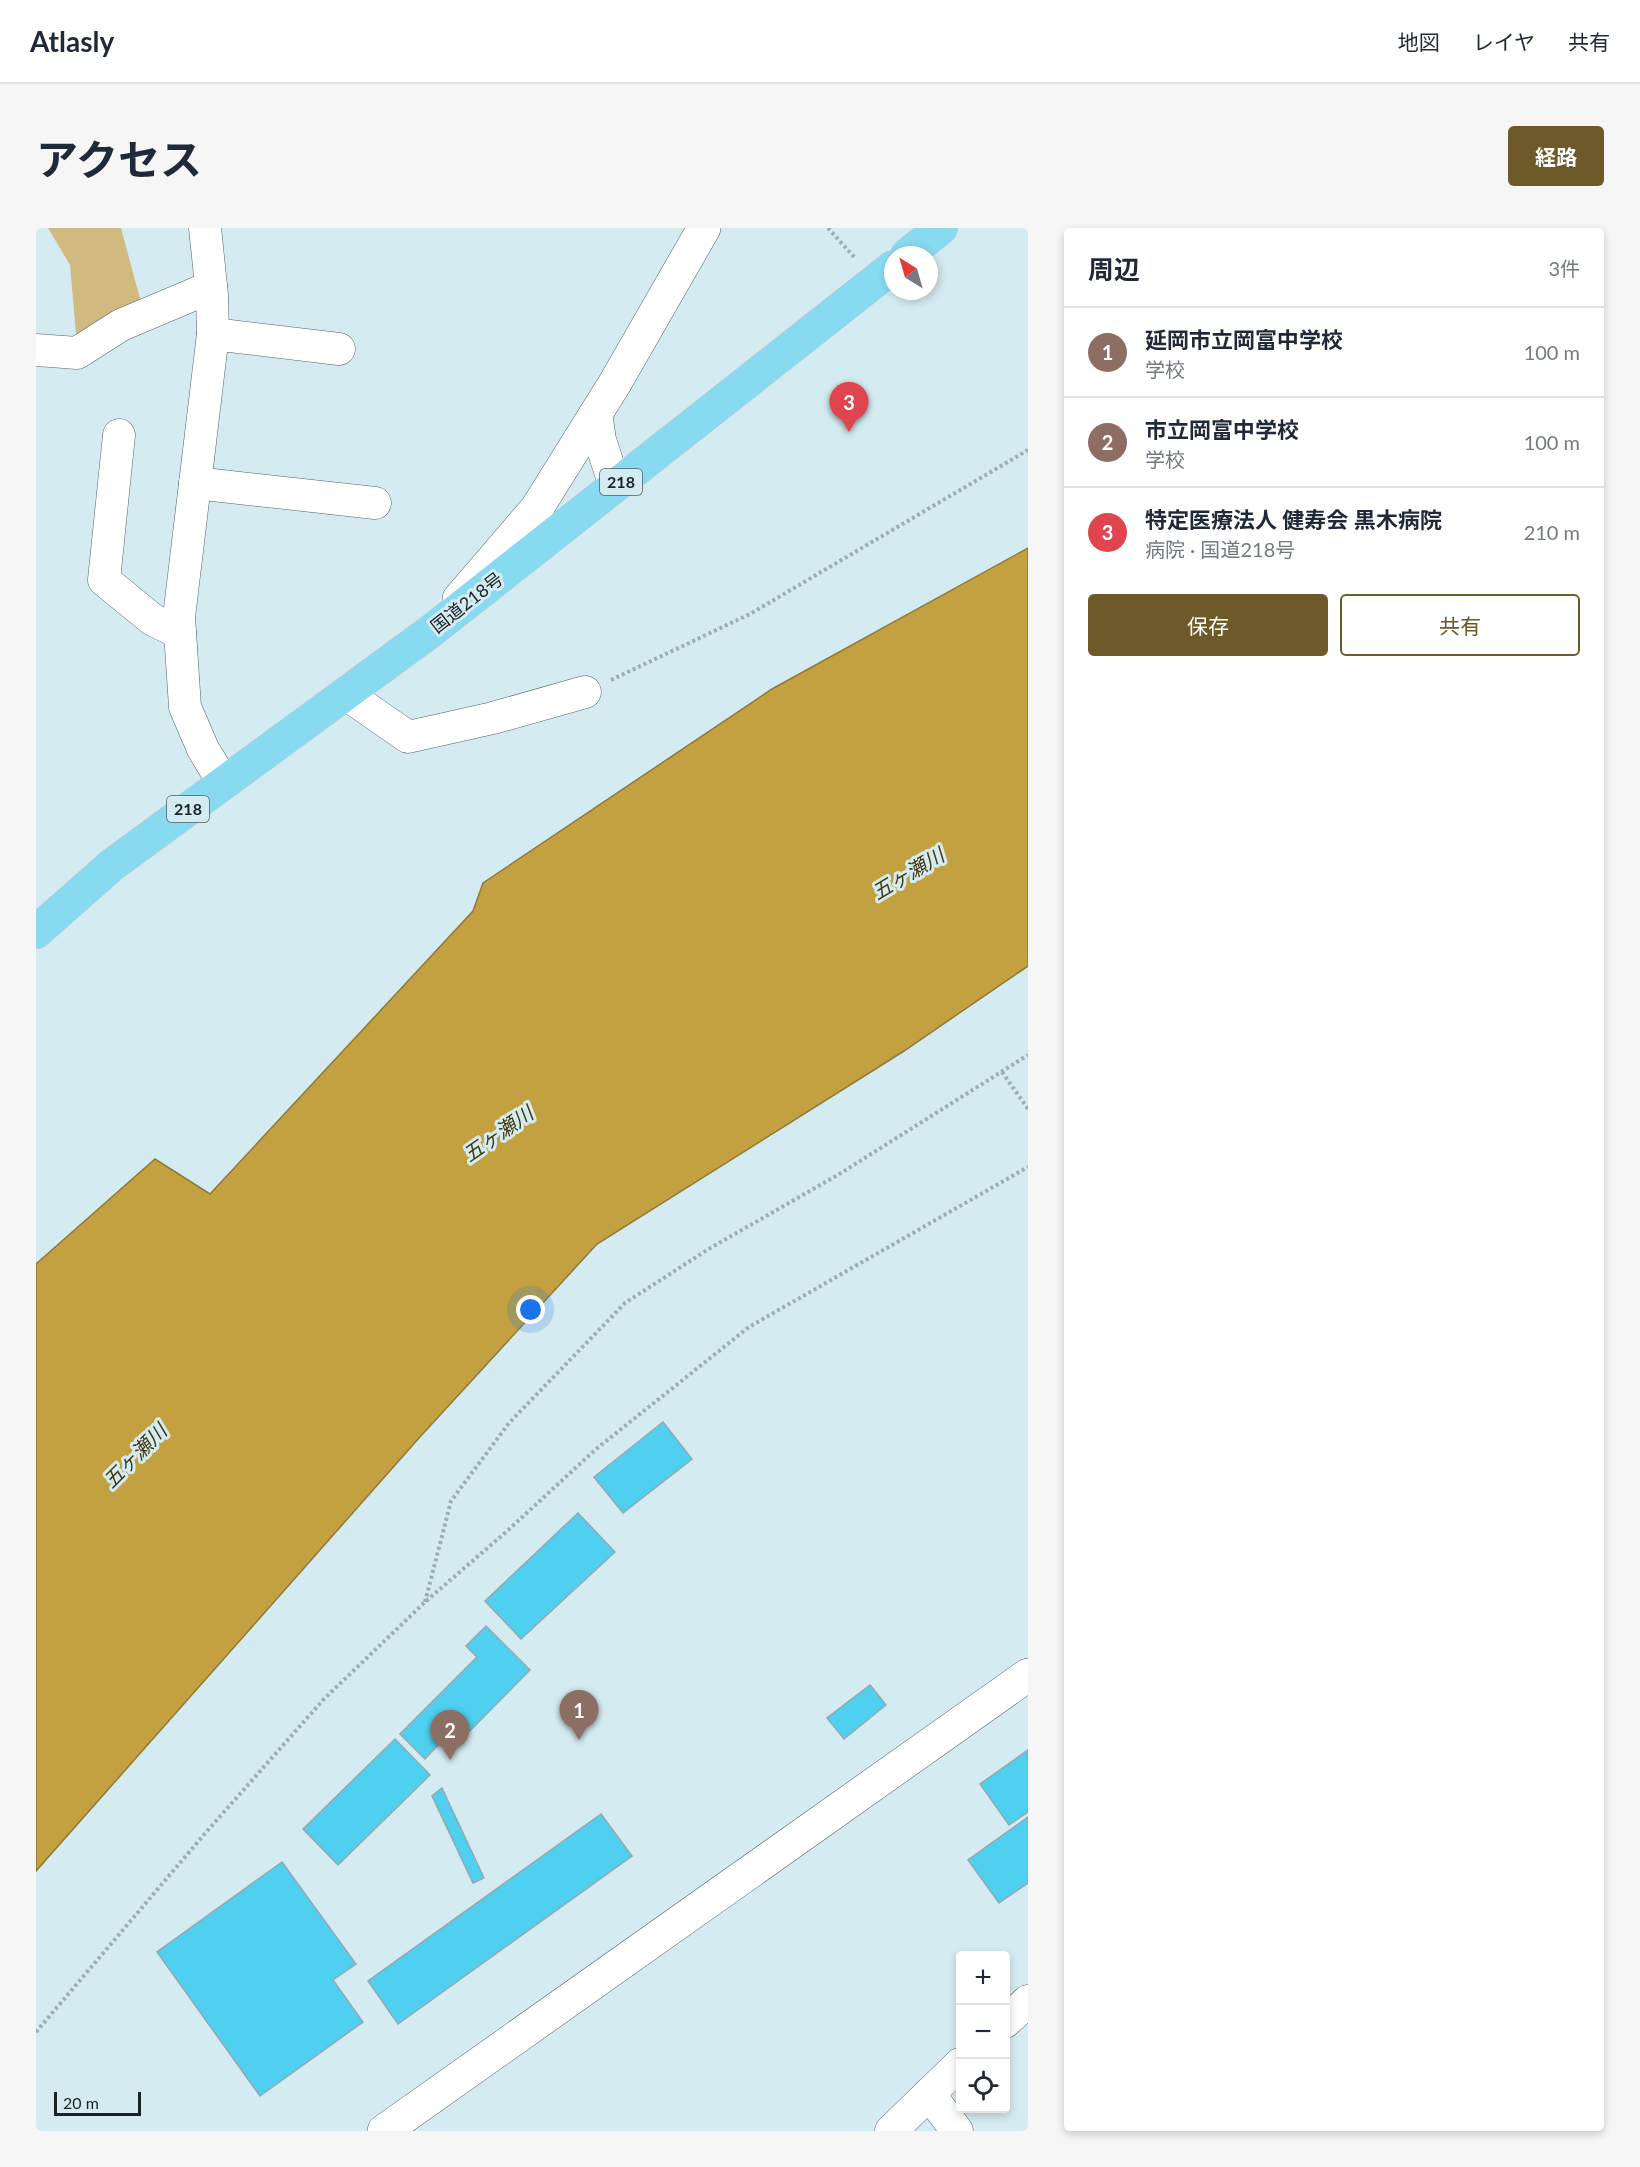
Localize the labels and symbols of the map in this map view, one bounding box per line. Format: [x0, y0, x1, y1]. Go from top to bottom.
north arrow [884, 246, 938, 300]
pin: 3 [830, 382, 868, 432]
road number: 218 [600, 469, 642, 495]
street label: 国道218号 [426, 567, 507, 637]
road number: 218 [167, 796, 209, 822]
water label: 五ヶ瀬川 [867, 841, 950, 904]
water label: 五ヶ瀬川 [458, 1099, 539, 1166]
your location [516, 1295, 545, 1324]
water label: 五ヶ瀬川 [98, 1417, 172, 1492]
pin: 1 [560, 1690, 598, 1740]
pin: 2 [430, 1710, 470, 1760]
scale bar [54, 2089, 141, 2116]

